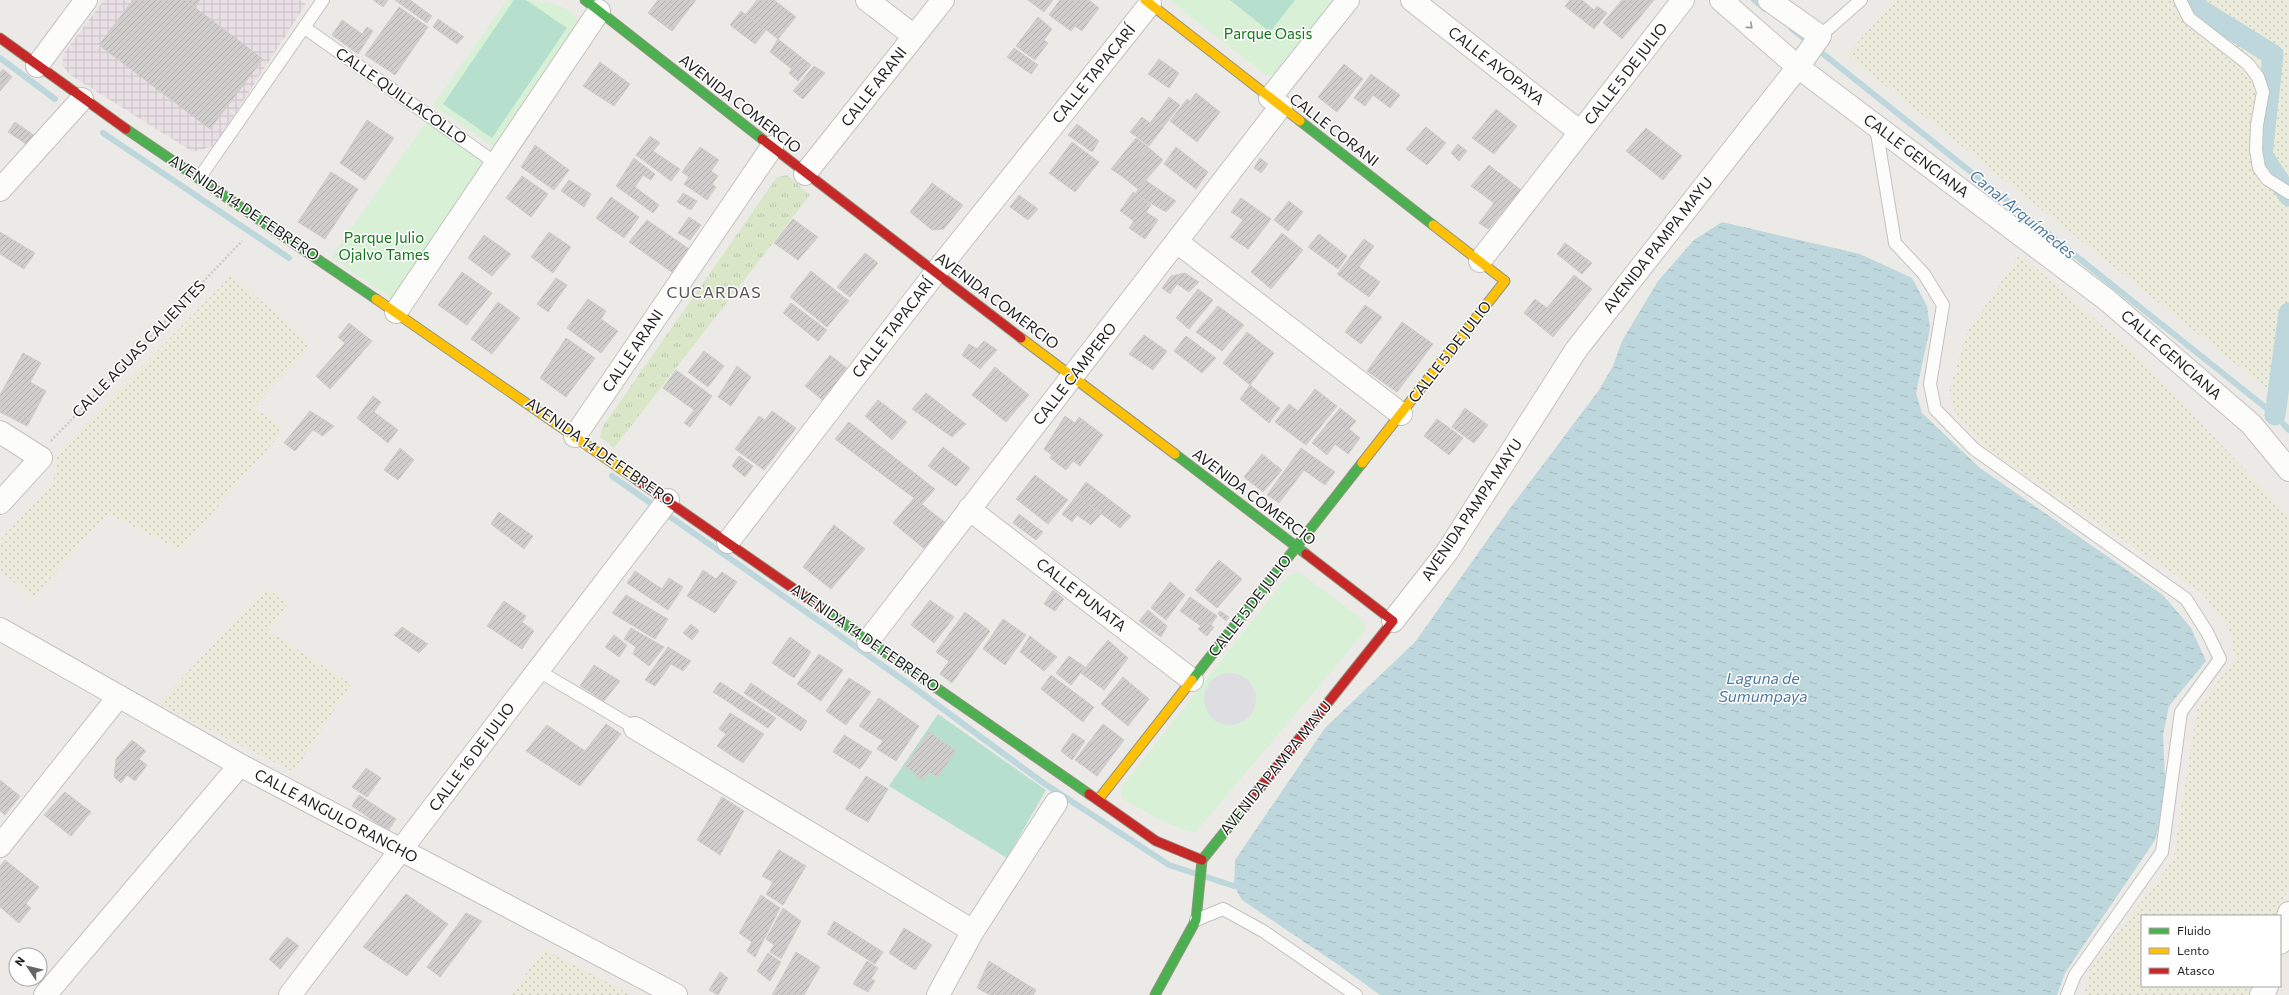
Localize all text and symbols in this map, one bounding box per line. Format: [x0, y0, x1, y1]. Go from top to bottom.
street label: CALLE TAPACARÍ [1047, 19, 1139, 126]
street label: CALLE 5 DE JULIO [1580, 19, 1671, 128]
one-way arrow [1746, 21, 1753, 28]
street label: CALLE AYOPAYA [1445, 22, 1548, 108]
park label: Parque Oasis [1224, 24, 1312, 42]
street label: CALLE QUILLACOLLO [333, 43, 471, 147]
street label: CALLE ARANI [837, 43, 910, 130]
street label: AVENIDA COMERCIO [676, 50, 805, 156]
street label: CALLE CORANI [1287, 89, 1383, 170]
street label: CALLE GENCIANA [1860, 110, 1973, 201]
street label: AVENIDA 14 DE FEBRERO [166, 150, 323, 264]
water label: Canal Arquímedes [1966, 165, 2080, 262]
street label: AVENIDA PAMPA MAYU [1599, 173, 1716, 316]
park label: Parque Julio Ojalvo Tames [339, 228, 430, 263]
street label: AVENIDA COMERCIO [932, 248, 1063, 352]
street label: CALLE TAPACARÍ [847, 273, 937, 381]
street label: CALLE AGUAS CALIENTES [68, 276, 209, 421]
district label: CUCARDAS [666, 282, 762, 301]
street label: CALLE 5 DE JULIO [1404, 297, 1495, 406]
street label: CALLE ARANI [598, 306, 666, 395]
street label: CALLE GENCIANA [2118, 306, 2226, 403]
street label: CALLE CAMPERO [1029, 319, 1120, 428]
street label: AVENIDA 14 DE FEBRERO [523, 393, 678, 509]
street label: AVENIDA PAMPA MAYU [1417, 435, 1525, 584]
street label: AVENIDA COMERCIO [1189, 444, 1320, 548]
street label: CALLE 5 DE JULIO [1204, 551, 1295, 660]
street label: CALLE PUNATA [1033, 554, 1130, 635]
street label: AVENIDA 14 DE FEBRERO [788, 579, 943, 695]
water label: Laguna de Sumumpaya [1718, 668, 1808, 705]
street label: AVENIDA PAMPA MAYU [1216, 697, 1335, 838]
street label: CALLE 16 DE JULIO [425, 699, 518, 814]
street label: CALLE ANGULO RANCHO [252, 764, 421, 866]
legend [2141, 915, 2281, 987]
text: Fluido [2177, 923, 2211, 937]
text: Lento [2177, 943, 2209, 957]
north arrow [8, 947, 48, 987]
text: N [12, 954, 27, 968]
text: Atasco [2177, 963, 2215, 977]

